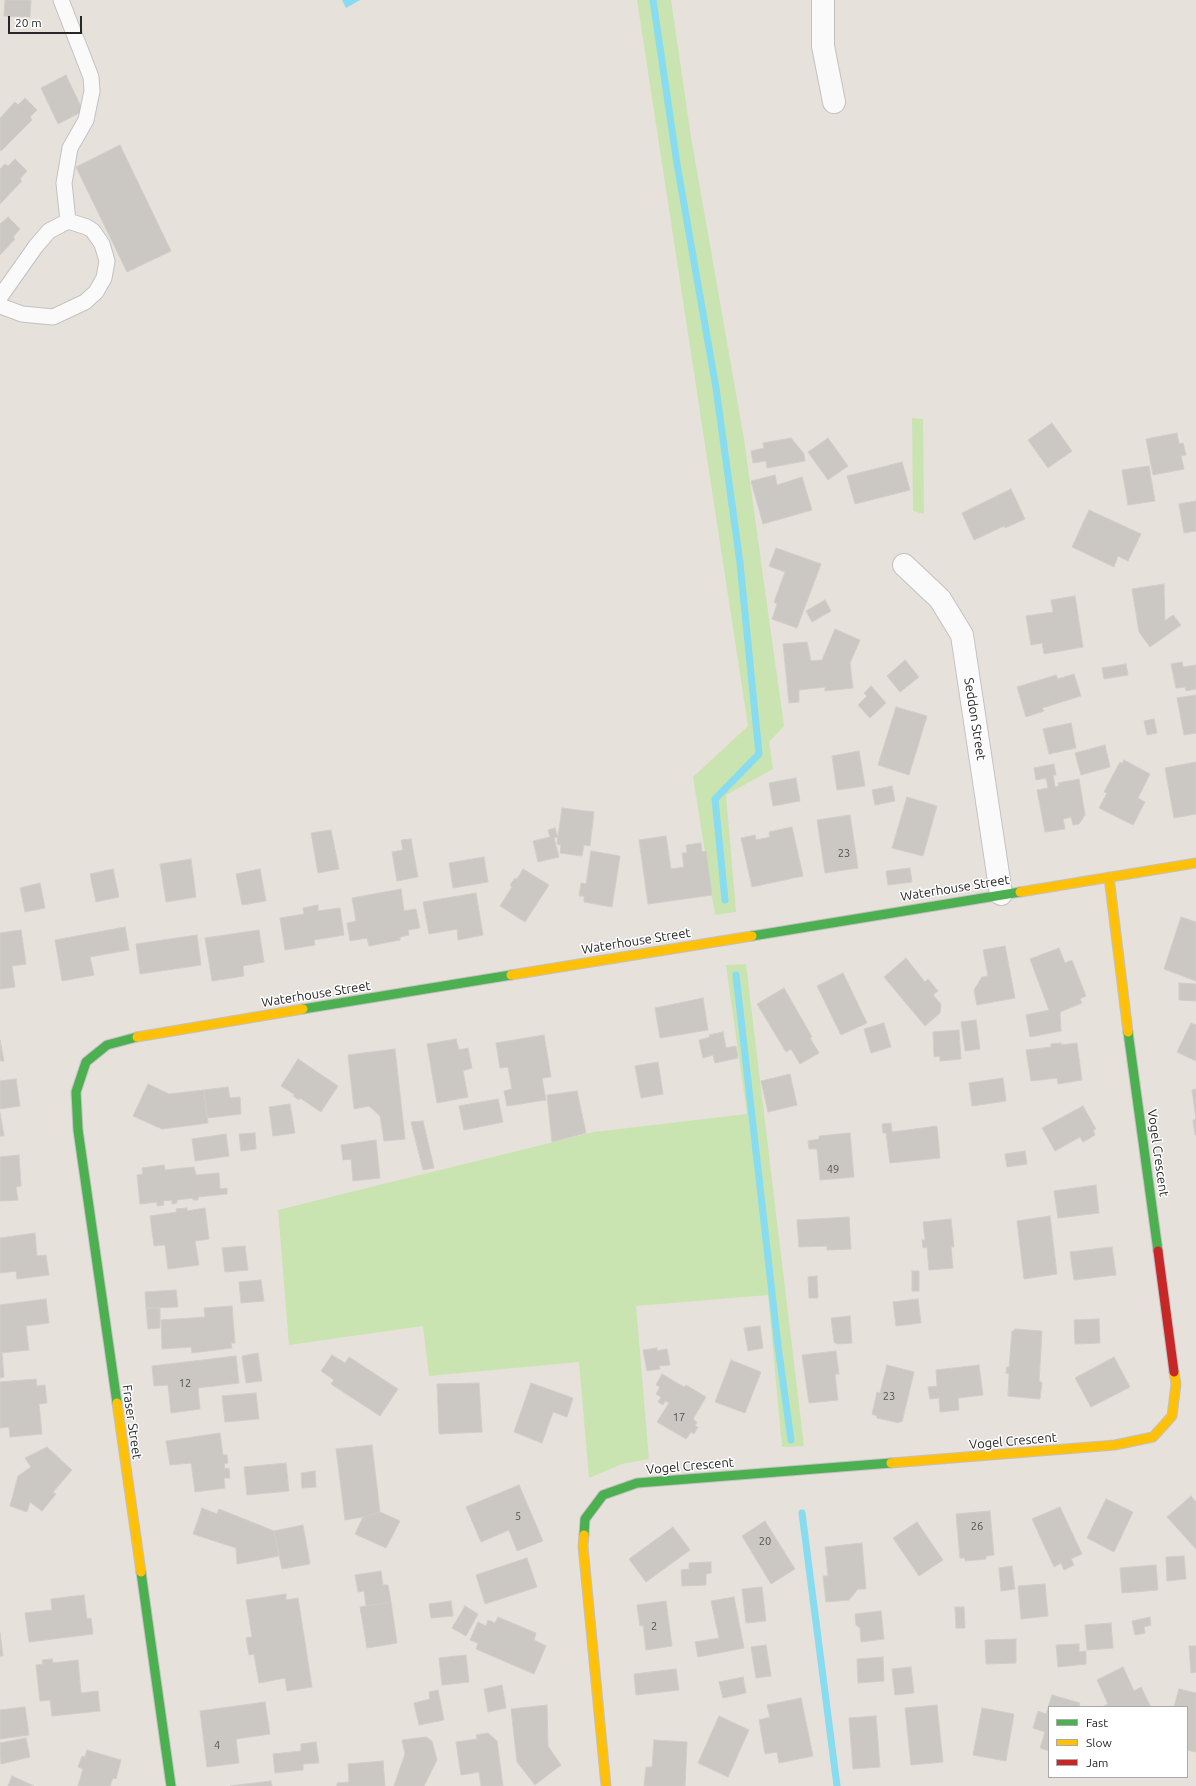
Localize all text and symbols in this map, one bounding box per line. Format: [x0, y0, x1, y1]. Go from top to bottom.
scale bar [10, 8, 84, 34]
text: 20 m [15, 16, 42, 29]
street label: Seddon Street [961, 677, 989, 761]
house number: 23 [838, 846, 850, 860]
street label: Waterhouse Street [899, 872, 1011, 904]
street label: Waterhouse Street [580, 925, 692, 957]
street label: Waterhouse Street [260, 978, 372, 1010]
street label: Vogel Crescent [1144, 1108, 1172, 1198]
house number: 49 [827, 1162, 839, 1176]
house number: 12 [179, 1376, 191, 1390]
street label: Fraser Street [119, 1384, 145, 1460]
house number: 23 [883, 1389, 895, 1403]
house number: 17 [673, 1410, 685, 1424]
street label: Vogel Crescent [969, 1429, 1057, 1453]
street label: Vogel Crescent [646, 1454, 734, 1478]
house number: 5 [515, 1509, 521, 1523]
house number: 26 [971, 1519, 983, 1533]
house number: 20 [759, 1534, 771, 1548]
house number: 2 [651, 1619, 657, 1633]
legend [1048, 1706, 1188, 1778]
text: Fast [1086, 1716, 1108, 1729]
text: Slow [1086, 1736, 1112, 1749]
house number: 4 [214, 1738, 220, 1752]
text: Jam [1086, 1756, 1108, 1769]

